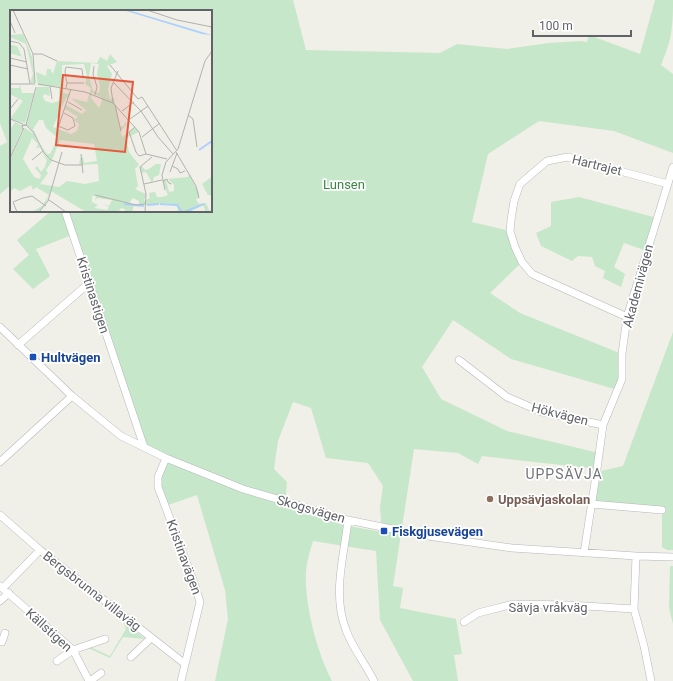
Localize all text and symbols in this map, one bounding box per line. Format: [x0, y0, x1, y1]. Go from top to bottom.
inset map [10, 10, 212, 212]
scale bar [533, 12, 631, 38]
text: 100 m [539, 19, 573, 33]
street label: Hartrajet [571, 152, 623, 178]
park label: Lunsen [323, 177, 365, 192]
street label: Akademivägen [620, 243, 656, 329]
street label: Kristinastigen [74, 255, 112, 335]
place label: Hultvägen [41, 350, 100, 365]
marker: Hultvägen [28, 352, 38, 362]
street label: Hökvägen [530, 400, 590, 428]
district label: UPPSÄVJA [525, 466, 603, 482]
street label: Skogsvägen [275, 492, 347, 526]
place label: Uppsävjaskolan [498, 492, 590, 507]
marker: Uppsävjaskolan [485, 494, 495, 504]
street label: Kristinavägen [164, 517, 204, 597]
place label: Fiskgjusevägen [392, 524, 483, 539]
marker: Fiskgjusevägen [379, 526, 389, 536]
street label: Bergsbrunna villaväg [40, 548, 144, 634]
street label: Sävja vråkväg [508, 600, 588, 615]
street label: Källstigen [23, 605, 75, 655]

